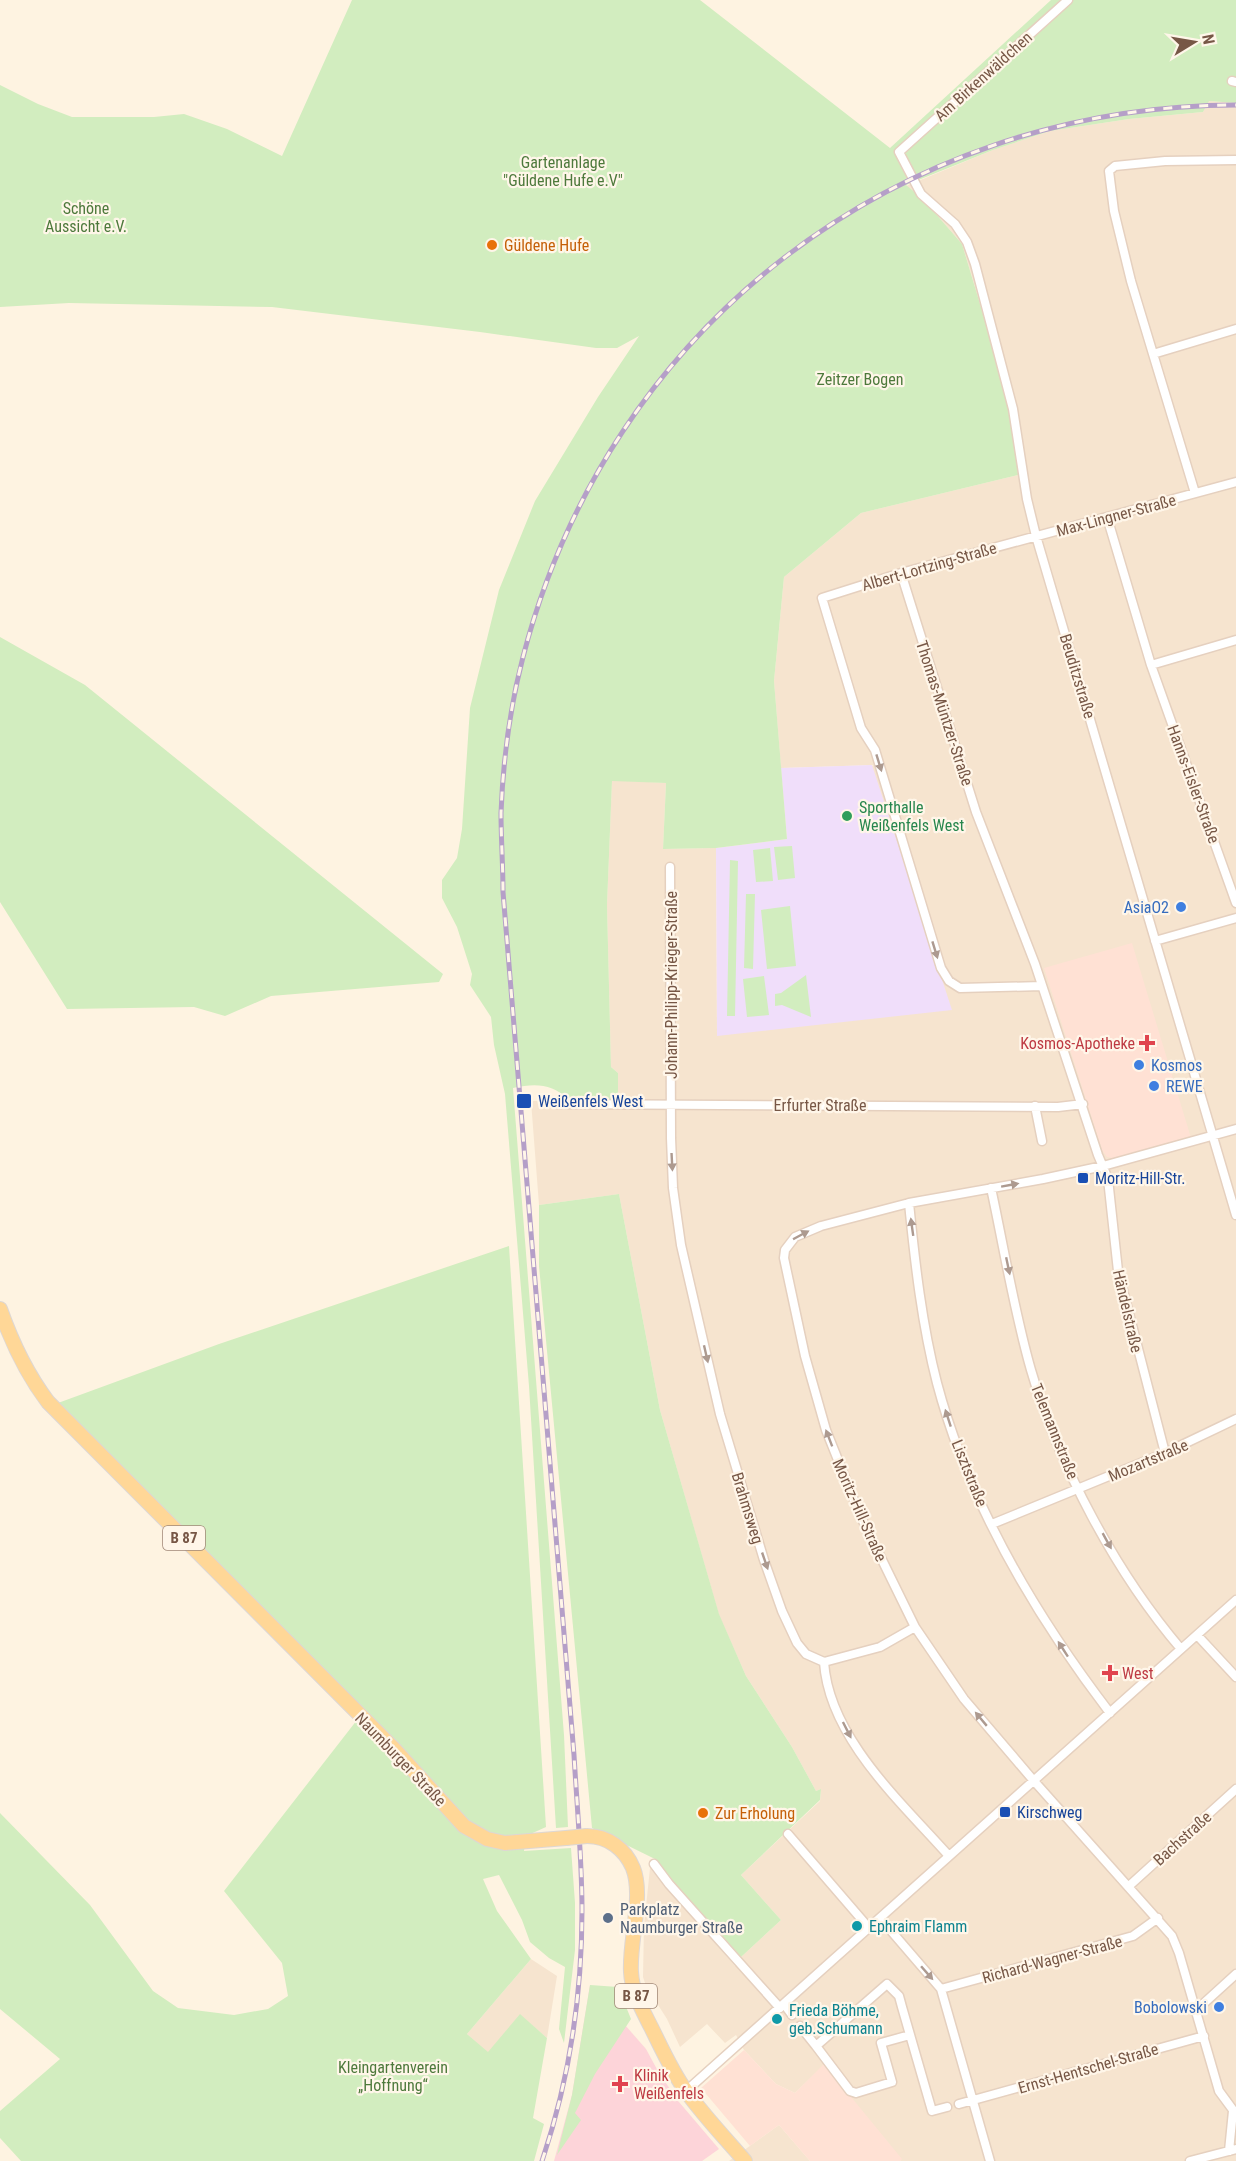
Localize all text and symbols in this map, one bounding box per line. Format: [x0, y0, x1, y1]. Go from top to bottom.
north arrow [1164, 12, 1224, 72]
street label: Am Birkenwäldchen [931, 28, 1036, 125]
text: N [1198, 33, 1218, 46]
park label: Gartenanlage "Güldene Hufe e.V" [503, 153, 623, 190]
park label: Schöne Aussicht e.V. [45, 199, 127, 236]
place label: Güldene Hufe [504, 236, 589, 255]
marker: Güldene Hufe [485, 238, 499, 252]
park label: Zeitzer Bogen [817, 370, 903, 389]
street label: Max-Lingner-Straße [1054, 490, 1178, 541]
street label: Albert-Lortzing-Straße [860, 538, 999, 595]
street label: Beuditzstraße [1056, 632, 1099, 721]
street label: Thomas-Müntzer-Straße [912, 638, 977, 788]
street label: Hanns-Eisler-Straße [1163, 722, 1224, 846]
one-way arrow [875, 754, 884, 772]
place label: Sporthalle Weißenfels West [859, 798, 964, 835]
marker: Sporthalle Weißenfels West [840, 809, 854, 823]
street label: Johann-Philipp-Krieger-Straße [662, 891, 681, 1079]
place label: AsiaO2 [1124, 898, 1169, 917]
marker: AsiaO2 [1174, 900, 1188, 914]
one-way arrow [931, 941, 940, 959]
place label: Kosmos-Apotheke [1020, 1034, 1135, 1053]
marker: Kosmos-Apotheke [1140, 1036, 1154, 1050]
place label: Kosmos [1151, 1056, 1202, 1075]
marker: Kosmos [1132, 1058, 1146, 1072]
place label: REWE [1166, 1077, 1203, 1096]
marker: REWE [1147, 1079, 1161, 1093]
marker: Weißenfels West [515, 1092, 533, 1110]
place label: Weißenfels West [538, 1092, 643, 1111]
street label: Erfurter Straße [774, 1096, 866, 1115]
one-way arrow [668, 1152, 677, 1171]
place label: Moritz-Hill-Str. [1095, 1169, 1185, 1188]
marker: Moritz-Hill-Str. [1076, 1171, 1090, 1185]
one-way arrow [1001, 1180, 1020, 1189]
one-way arrow [907, 1217, 916, 1236]
one-way arrow [792, 1231, 810, 1241]
one-way arrow [1003, 1256, 1013, 1275]
street label: Händelstraße [1109, 1268, 1146, 1354]
one-way arrow [701, 1344, 711, 1363]
street label: Telemannstraße [1027, 1381, 1082, 1482]
one-way arrow [943, 1409, 953, 1427]
one-way arrow [824, 1428, 834, 1446]
street label: Mozartstraße [1105, 1435, 1191, 1486]
street label: Lisztstraße [948, 1437, 992, 1509]
street label: Moritz-Hill-Straße [828, 1456, 891, 1564]
street label: Brahmsweg [728, 1470, 767, 1546]
road number: B 87 [163, 1526, 205, 1550]
one-way arrow [1102, 1532, 1112, 1549]
one-way arrow [761, 1552, 770, 1570]
one-way arrow [1057, 1641, 1069, 1657]
place label: West [1122, 1664, 1154, 1683]
marker: West [1103, 1666, 1117, 1680]
street label: Naumburger Straße [351, 1709, 450, 1810]
one-way arrow [974, 1711, 987, 1727]
one-way arrow [843, 1722, 852, 1739]
place label: Kirschweg [1017, 1803, 1082, 1822]
place label: Zur Erholung [715, 1804, 795, 1823]
marker: Kirschweg [998, 1805, 1012, 1819]
marker: Zur Erholung [696, 1806, 710, 1820]
street label: Bachstraße [1149, 1807, 1215, 1869]
place label: Parkplatz Naumburger Straße [620, 1900, 743, 1937]
marker: Parkplatz Naumburger Straße [601, 1911, 615, 1925]
place label: Ephraim Flamm [869, 1917, 967, 1936]
marker: Ephraim Flamm [850, 1919, 864, 1933]
street label: Richard-Wagner-Straße [980, 1932, 1124, 1987]
one-way arrow [920, 1965, 933, 1980]
road number: B 87 [615, 1984, 657, 2008]
place label: Bobolowski [1134, 1998, 1207, 2017]
marker: Bobolowski [1212, 2000, 1226, 2014]
place label: Frieda Böhme, geb.Schumann [789, 2001, 883, 2038]
marker: Frieda Böhme, geb.Schumann [770, 2012, 784, 2026]
street label: Ernst-Hentschel-Straße [1016, 2039, 1161, 2098]
park label: Kleingartenverein „Hoffnung“ [338, 2058, 448, 2095]
place label: Klinik Weißenfels [634, 2066, 704, 2103]
marker: Klinik Weißenfels [611, 2075, 629, 2093]

